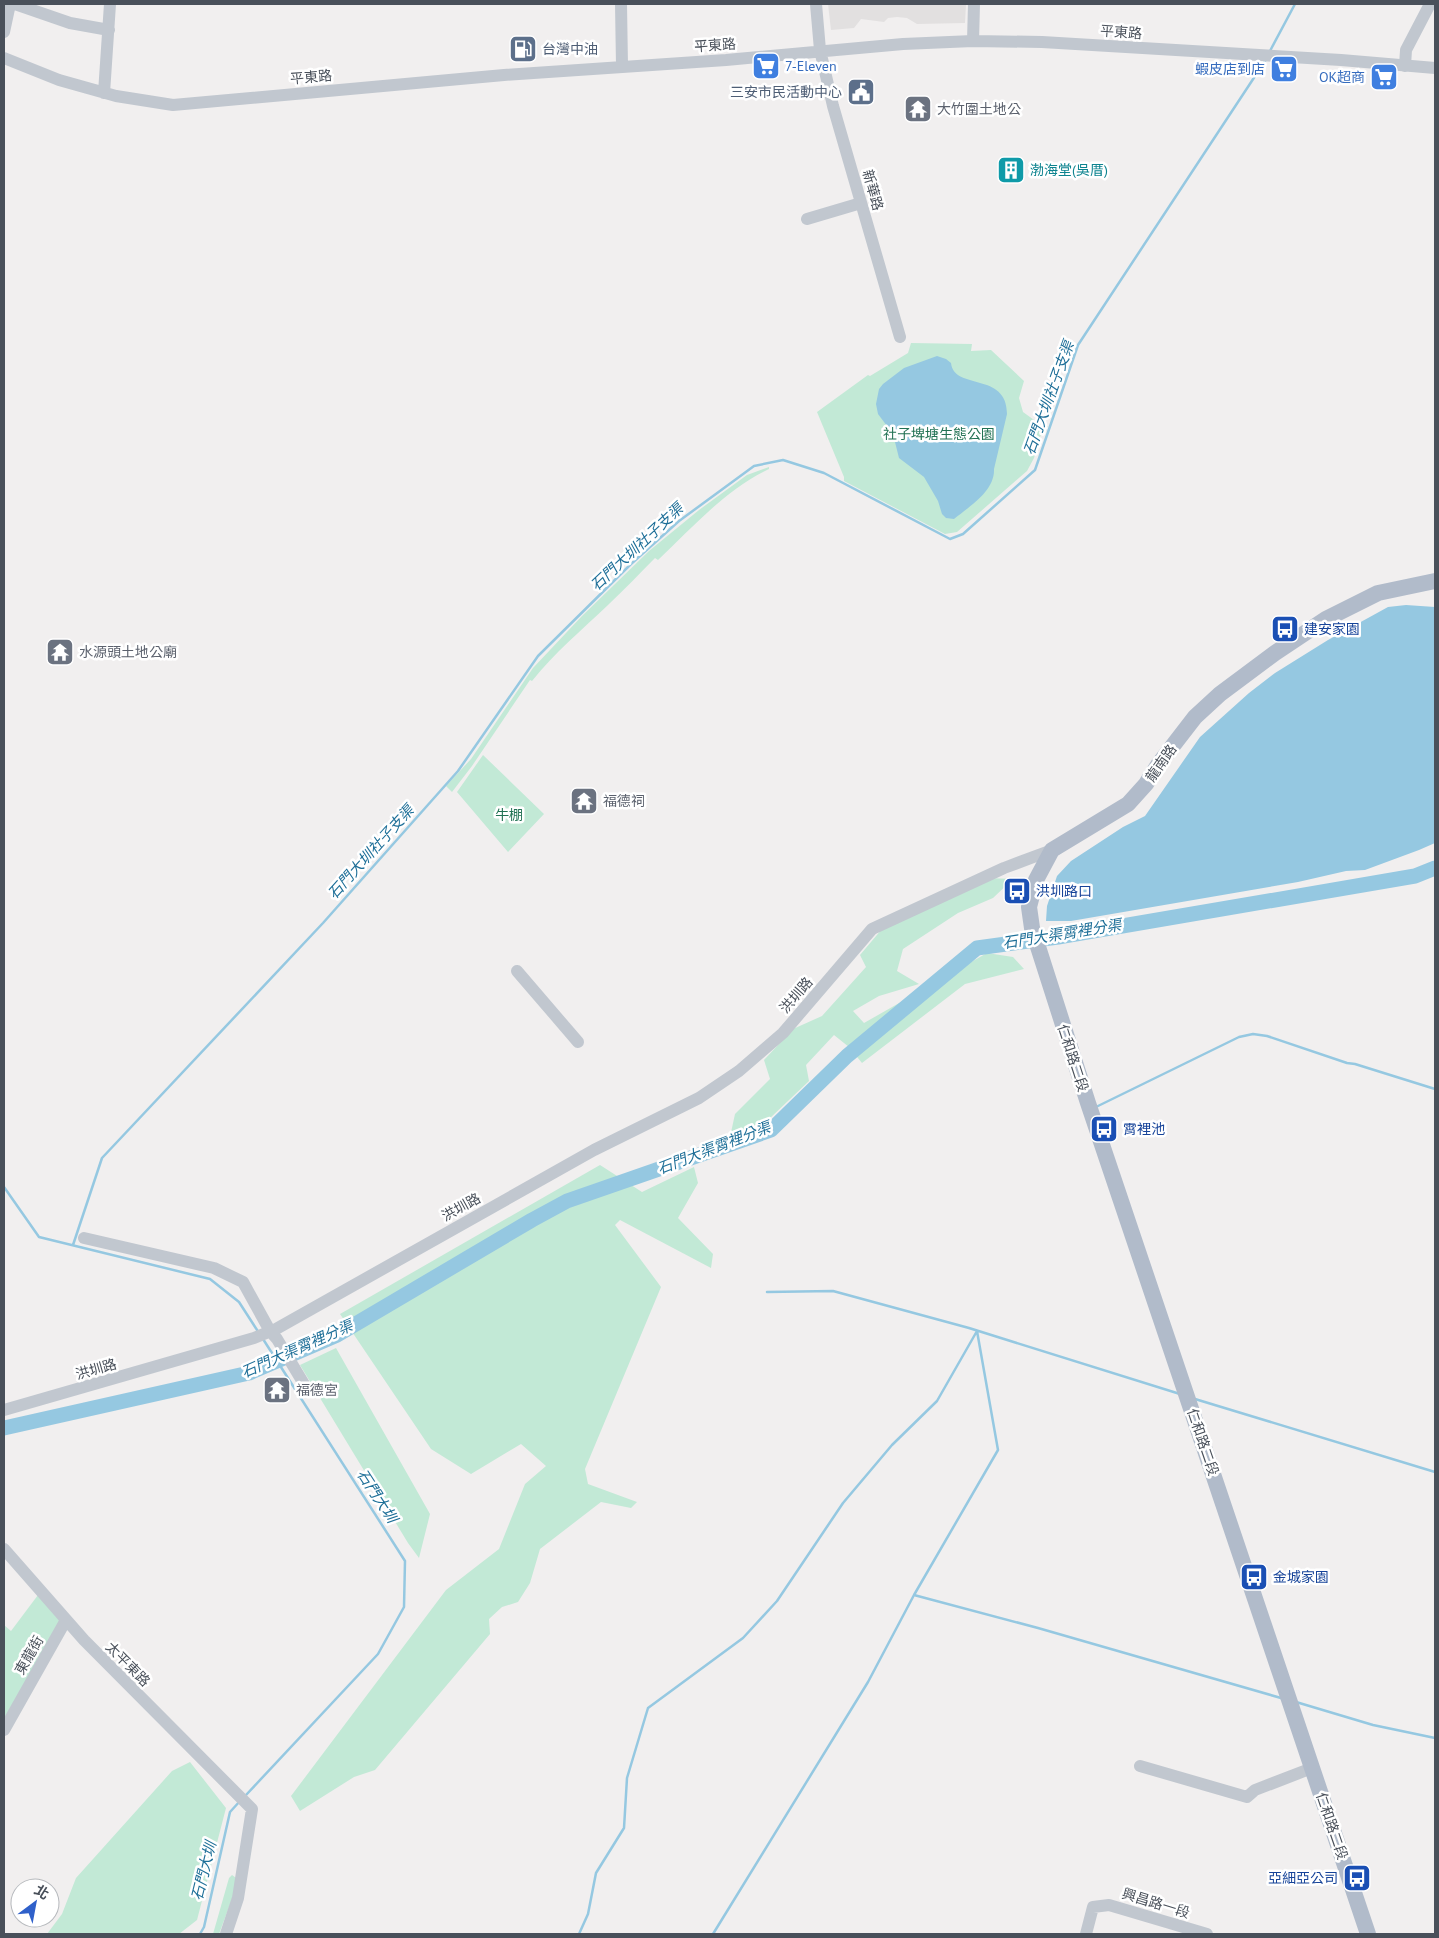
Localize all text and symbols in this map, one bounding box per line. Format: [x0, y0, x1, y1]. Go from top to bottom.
street label: 平東路 [1099, 22, 1143, 42]
fuel station icon: 台灣中油 [508, 34, 538, 64]
street label: 平東路 [693, 35, 737, 55]
place label: 台灣中油 [542, 40, 598, 58]
supermarket icon: 7-Eleven [751, 51, 781, 81]
supermarket icon: 蝦皮店到店 [1269, 54, 1299, 84]
place label: 7-Eleven [785, 57, 837, 75]
place label: 蝦皮店到店 [1195, 60, 1265, 78]
supermarket icon: OK超商 [1369, 62, 1399, 92]
street label: 平東路 [289, 66, 333, 88]
place label: OK超商 [1319, 68, 1365, 86]
public building icon: 三安市民活動中心 [846, 77, 876, 107]
place label: 三安市民活動中心 [730, 83, 842, 101]
temple icon: 大竹圍土地公 [903, 94, 933, 124]
place label: 大竹圍土地公 [937, 100, 1021, 118]
building icon: 渤海堂(吳厝) [996, 155, 1026, 185]
place label: 渤海堂(吳厝) [1030, 161, 1108, 179]
street label: 新華路 [859, 167, 887, 213]
water label: 石門大圳社子支渠 [1019, 336, 1079, 457]
park label: 社子埤塘生態公園 [883, 425, 995, 443]
water label: 石門大圳社子支渠 [586, 497, 688, 595]
bus stop icon: 建安家園 [1270, 614, 1300, 644]
place label: 建安家園 [1304, 620, 1360, 638]
temple icon: 水源頭土地公廟 [45, 637, 75, 667]
place label: 水源頭土地公廟 [79, 643, 177, 661]
street label: 龍南路 [1142, 741, 1180, 785]
temple icon: 福德祠 [569, 786, 599, 816]
place label: 福德祠 [603, 792, 645, 810]
water label: 石門大圳社子支渠 [323, 799, 419, 903]
park label: 牛棚 [495, 806, 523, 824]
bus stop icon: 洪圳路口 [1002, 876, 1032, 906]
place label: 洪圳路口 [1036, 882, 1092, 900]
water label: 石門大渠霄裡分渠 [1001, 914, 1125, 952]
street label: 洪圳路 [775, 973, 817, 1017]
street label: 仁和路二段 [1054, 1022, 1092, 1094]
bus stop icon: 霄裡池 [1089, 1114, 1119, 1144]
water label: 石門大渠霄裡分渠 [654, 1116, 775, 1178]
place label: 霄裡池 [1123, 1120, 1165, 1138]
street label: 洪圳路 [438, 1189, 484, 1225]
water label: 石門大渠霄裡分渠 [238, 1315, 357, 1382]
street label: 洪圳路 [73, 1355, 119, 1383]
temple icon: 福德宮 [262, 1375, 292, 1405]
place label: 福德宮 [296, 1381, 338, 1399]
street label: 仁和路二段 [1183, 1406, 1223, 1478]
water label: 石門大圳 [353, 1465, 403, 1528]
bus stop icon: 金城家園 [1239, 1562, 1269, 1592]
place label: 金城家園 [1273, 1568, 1329, 1586]
street label: 東龍街 [11, 1632, 47, 1678]
street label: 太平東路 [102, 1638, 154, 1690]
street label: 仁和路二段 [1312, 1790, 1352, 1862]
water label: 石門大圳 [187, 1838, 220, 1902]
bus stop icon: 亞細亞公司 [1342, 1863, 1372, 1893]
place label: 亞細亞公司 [1268, 1869, 1338, 1887]
north arrow [10, 1878, 60, 1928]
text: 北 [31, 1881, 53, 1903]
street label: 興昌路一段 [1120, 1884, 1192, 1922]

